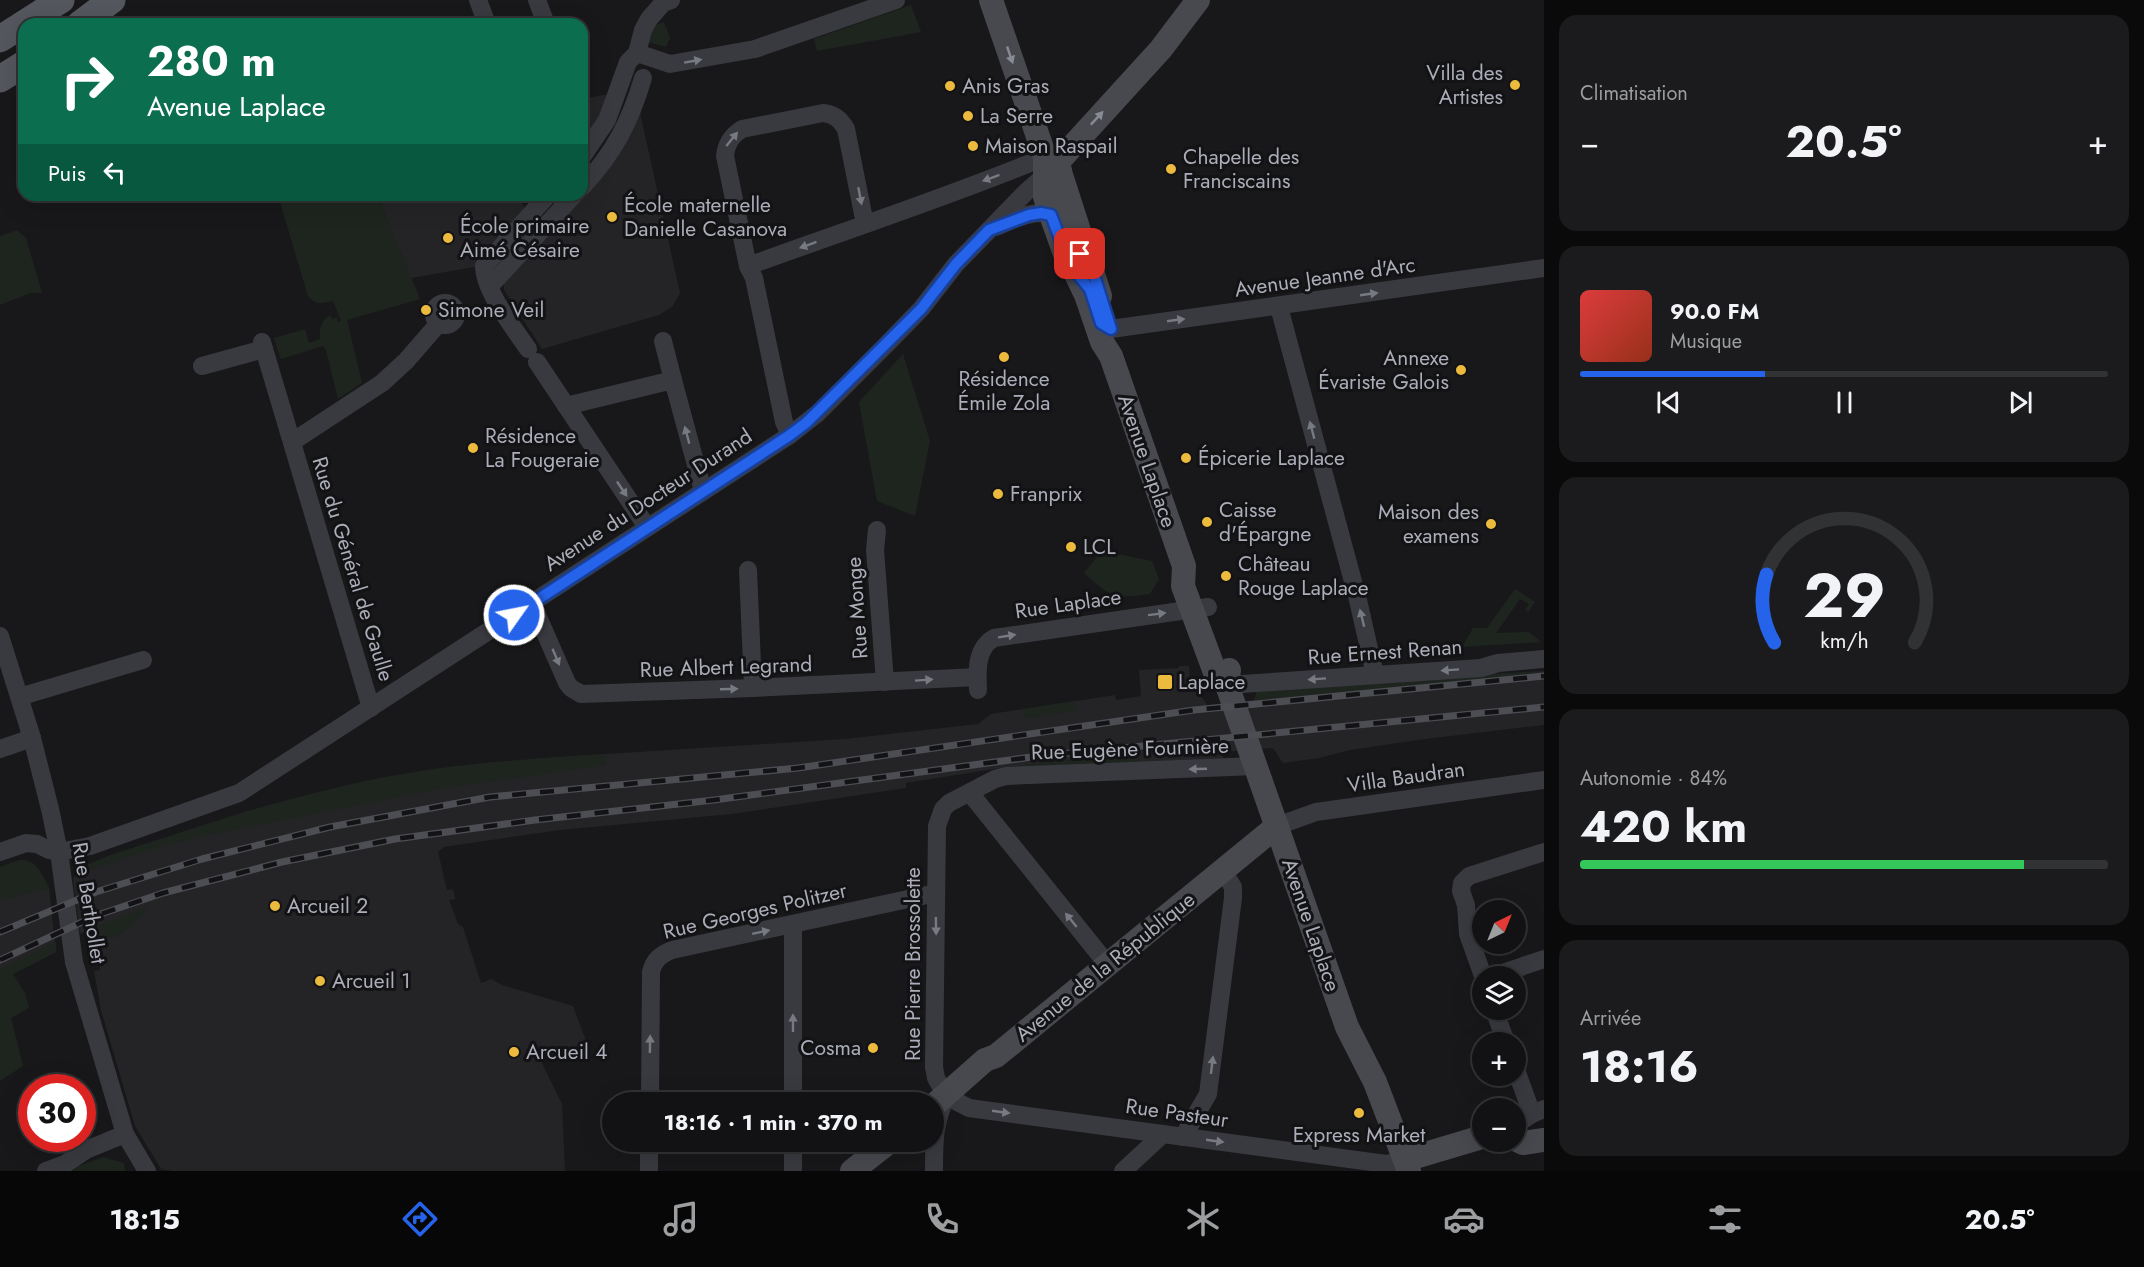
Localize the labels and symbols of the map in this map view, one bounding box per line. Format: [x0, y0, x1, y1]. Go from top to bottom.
one-way arrow [1005, 46, 1015, 64]
one-way arrow [684, 56, 703, 65]
place label: Villa des Artistes [1426, 58, 1503, 112]
place label: Anis Gras [962, 71, 1049, 101]
marker: Villa des Artistes [1508, 78, 1522, 92]
marker: Anis Gras [943, 79, 957, 93]
place label: La Serre [980, 101, 1053, 131]
marker: La Serre [961, 109, 975, 123]
one-way arrow [1090, 110, 1104, 125]
one-way arrow [726, 131, 739, 147]
place label: Maison Raspail [985, 131, 1118, 161]
marker: Maison Raspail [966, 139, 980, 153]
place label: Chapelle des Franciscains [1183, 142, 1299, 196]
marker: Chapelle des Franciscains [1164, 162, 1178, 176]
one-way arrow [982, 174, 1000, 184]
one-way arrow [856, 186, 865, 205]
place label: École maternelle Danielle Casanova [624, 190, 787, 244]
marker: École maternelle Danielle Casanova [605, 210, 619, 224]
place label: École primaire Aimé Césaire [460, 211, 589, 265]
pin [1054, 228, 1105, 279]
marker: École primaire Aimé Césaire [441, 231, 455, 245]
one-way arrow [798, 240, 816, 250]
street label: Avenue Jeanne d'Arc [1233, 249, 1417, 305]
one-way arrow [1360, 289, 1379, 298]
place label: Simone Veil [438, 295, 544, 325]
marker: Simone Veil [419, 303, 433, 317]
one-way arrow [1167, 316, 1186, 325]
place label: Annexe Évariste Galois [1318, 343, 1449, 397]
marker: Résidence Émile Zola [997, 350, 1011, 364]
marker: Annexe Évariste Galois [1454, 363, 1468, 377]
place label: Résidence Émile Zola [958, 364, 1050, 418]
street label: Avenue Laplace [1110, 390, 1184, 532]
place label: Résidence La Fougeraie [485, 421, 600, 475]
street label: Avenue du Docteur Durand [538, 421, 758, 579]
one-way arrow [1306, 421, 1316, 439]
one-way arrow [682, 426, 692, 444]
marker: Résidence La Fougeraie [466, 441, 480, 455]
place label: Épicerie Laplace [1198, 443, 1345, 473]
marker: Épicerie Laplace [1179, 451, 1193, 465]
street label: Rue du Général de Gaulle [305, 453, 402, 685]
place label: Franprix [1010, 479, 1082, 509]
one-way arrow [616, 481, 627, 497]
marker: Franprix [991, 487, 1005, 501]
place label: Caisse d'Épargne [1219, 495, 1311, 549]
place label: Maison des examens [1378, 497, 1479, 551]
marker: Caisse d'Épargne [1200, 515, 1214, 529]
marker: Maison des examens [1484, 517, 1498, 531]
place label: LCL [1083, 532, 1116, 562]
marker: LCL [1064, 540, 1078, 554]
place label: Château Rouge Laplace [1238, 549, 1369, 603]
street label: Rue Monge [838, 556, 876, 660]
marker: Château Rouge Laplace [1219, 569, 1233, 583]
street label: Rue Laplace [1013, 582, 1123, 626]
position arrow [482, 583, 546, 647]
one-way arrow [1147, 609, 1166, 619]
one-way arrow [1357, 609, 1367, 627]
one-way arrow [998, 631, 1017, 640]
street label: Rue Ernest Renan [1307, 632, 1463, 672]
one-way arrow [551, 648, 561, 666]
street label: Rue Albert Legrand [639, 649, 813, 685]
one-way arrow [1440, 666, 1459, 675]
place label: Laplace [1178, 667, 1245, 697]
marker: Laplace [1156, 673, 1174, 691]
one-way arrow [1307, 674, 1326, 684]
one-way arrow [914, 675, 933, 684]
one-way arrow [720, 685, 739, 694]
street label: Rue Eugène Fournière [1031, 731, 1230, 767]
street label: Villa Baudran [1345, 754, 1467, 800]
one-way arrow [1188, 765, 1207, 774]
street label: Rue Berthollet [65, 840, 113, 966]
street label: Avenue Laplace [1274, 854, 1348, 996]
street label: Rue Pierre Brossolette [898, 867, 928, 1061]
street label: Rue Georges Politzer [660, 875, 851, 947]
street label: Avenue de la République [1009, 885, 1201, 1049]
place label: Arcueil 2 [287, 891, 368, 921]
marker: Arcueil 2 [268, 899, 282, 913]
north arrow [1472, 900, 1526, 954]
one-way arrow [1065, 912, 1078, 928]
one-way arrow [932, 917, 941, 936]
one-way arrow [752, 927, 771, 936]
place label: Arcueil 1 [332, 966, 411, 996]
marker: Arcueil 1 [313, 974, 327, 988]
one-way arrow [788, 1014, 798, 1033]
place label: Cosma [800, 1033, 861, 1063]
one-way arrow [646, 1035, 655, 1054]
place label: Arcueil 4 [526, 1037, 607, 1067]
marker: Cosma [866, 1041, 880, 1055]
marker: Arcueil 4 [507, 1045, 521, 1059]
one-way arrow [1207, 1055, 1217, 1074]
speed limit sign: 30 [18, 1074, 96, 1152]
street label: Rue Pasteur [1124, 1091, 1231, 1135]
marker: Express Market [1352, 1106, 1366, 1120]
one-way arrow [992, 1107, 1011, 1117]
place label: Express Market [1293, 1120, 1425, 1150]
one-way arrow [1206, 1137, 1225, 1146]

